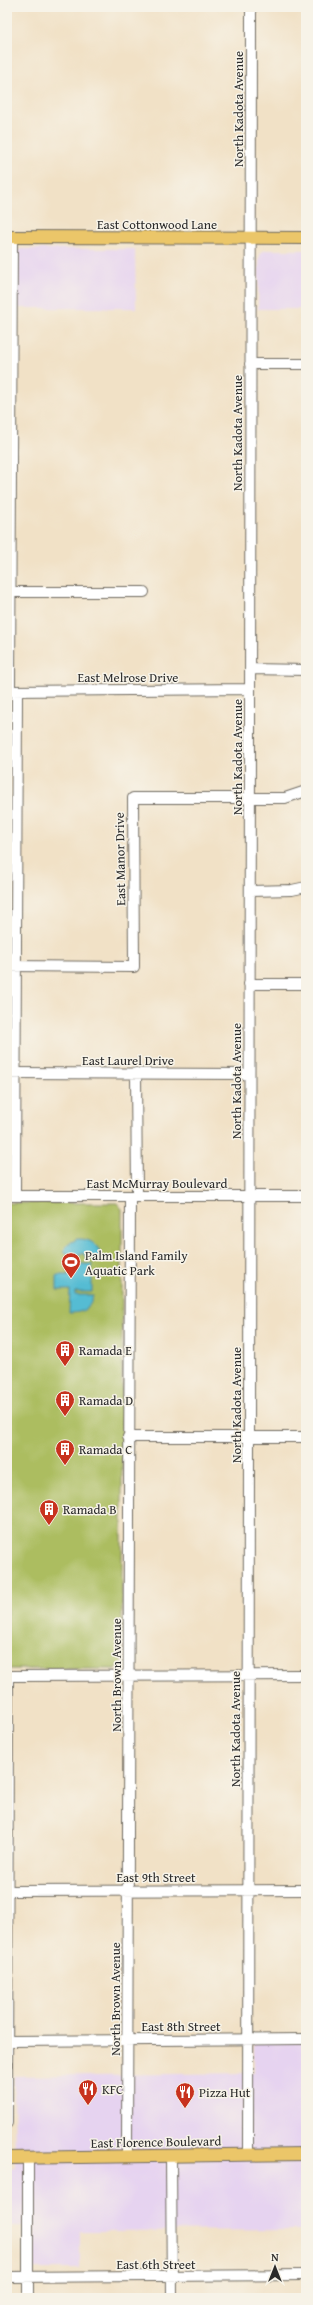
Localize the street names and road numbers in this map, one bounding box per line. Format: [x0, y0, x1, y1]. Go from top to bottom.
street label: North Kadota Avenue [229, 51, 248, 167]
street label: East Cottonwood Lane [97, 215, 217, 234]
street label: North Kadota Avenue [228, 375, 247, 491]
street label: East Melrose Drive [78, 668, 178, 687]
street label: North Kadota Avenue [228, 699, 247, 815]
street label: East Manor Drive [110, 812, 130, 906]
street label: North Kadota Avenue [227, 1023, 246, 1139]
street label: East Laurel Drive [82, 1051, 174, 1070]
street label: East McMurray Boulevard [87, 1174, 227, 1193]
street label: North Kadota Avenue [227, 1347, 246, 1463]
street label: North Brown Avenue [107, 1618, 126, 1732]
street label: North Kadota Avenue [226, 1671, 245, 1787]
street label: East 9th Street [116, 1868, 196, 1887]
street label: North Brown Avenue [106, 1942, 125, 2056]
street label: East 8th Street [141, 2017, 221, 2036]
street label: East Florence Boulevard [91, 2131, 221, 2153]
street label: East 6th Street [116, 2255, 196, 2274]

